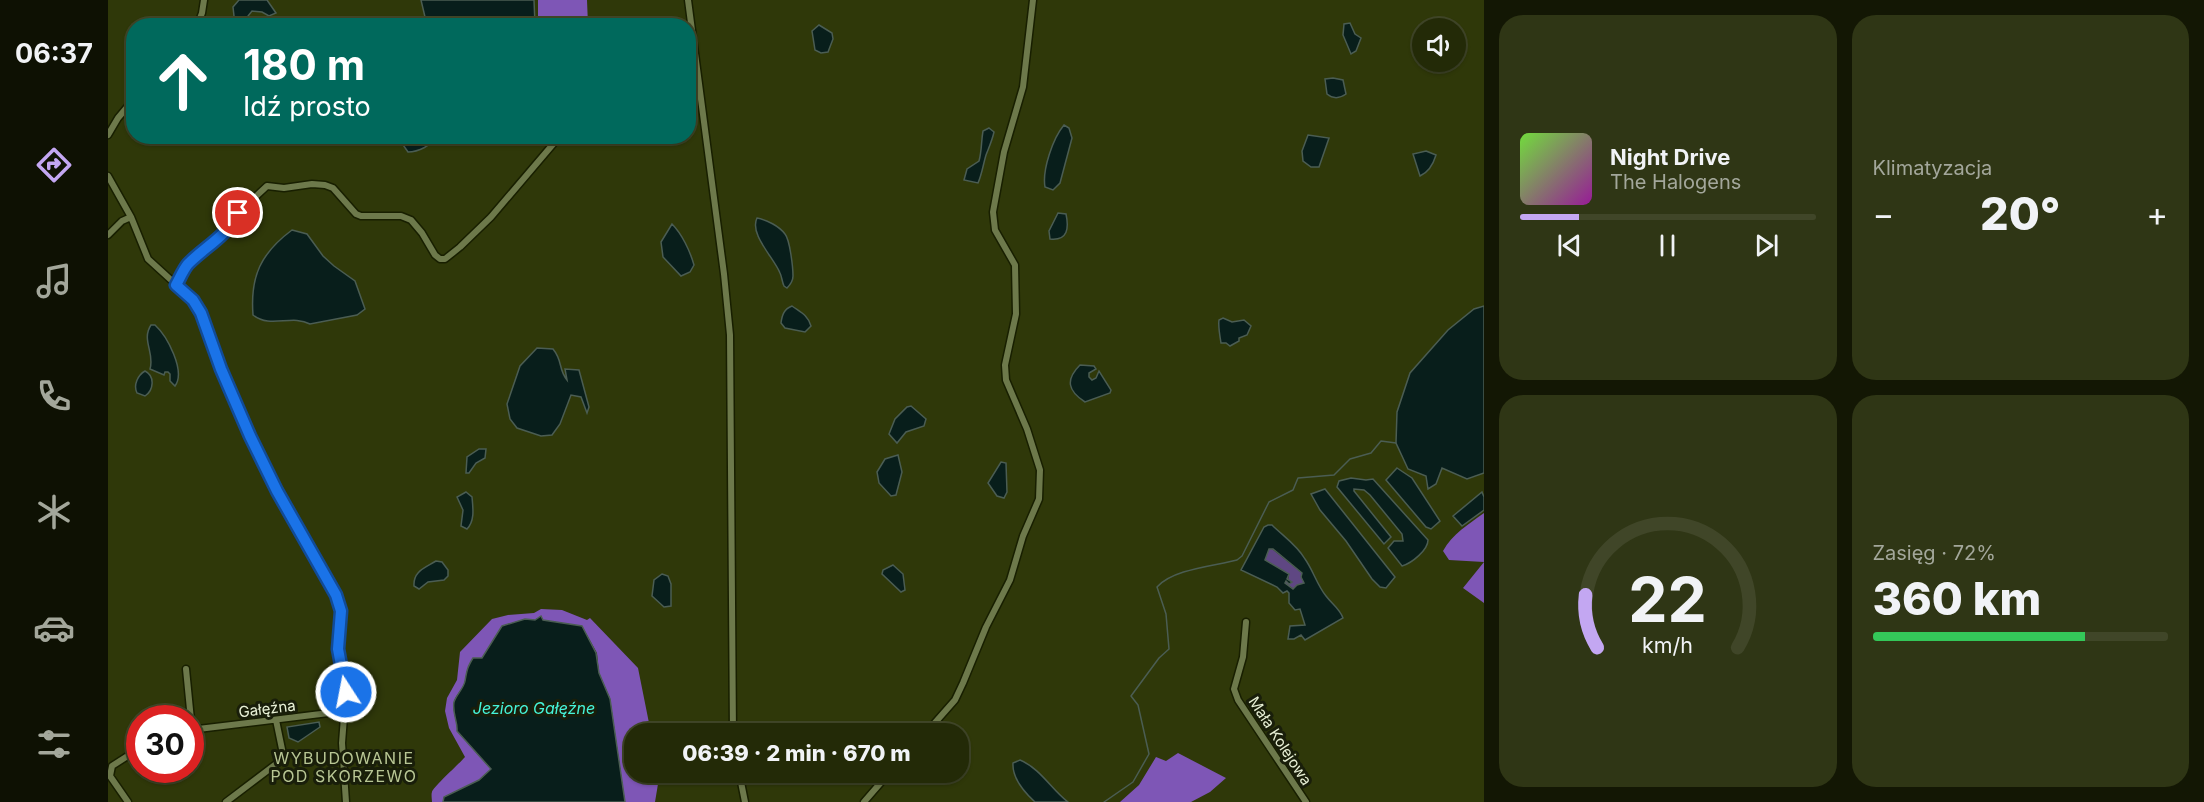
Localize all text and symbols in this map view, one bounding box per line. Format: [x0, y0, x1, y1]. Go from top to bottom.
map controls [1412, 18, 1466, 72]
button: sound [1412, 18, 1466, 72]
text: 06:37 [15, 37, 93, 70]
text: 180 m [243, 39, 365, 90]
icon: ahead [144, 42, 222, 120]
text: Idź prosto [243, 90, 371, 123]
icon: directions [33, 144, 75, 186]
text: Night Drive [1610, 144, 1730, 170]
text: Klimatyzacja [1873, 156, 1992, 180]
text: The Halogens [1610, 170, 1741, 194]
text: 20° [1980, 186, 2061, 241]
pin [212, 187, 263, 238]
text: − [1873, 194, 1894, 234]
text: + [2146, 194, 2168, 234]
icon: arrive [221, 196, 254, 229]
icon: previous [1553, 229, 1586, 262]
icon: pause [1651, 229, 1684, 262]
icon: next [1750, 229, 1783, 262]
icon: music [33, 260, 75, 302]
icon: phone [33, 375, 75, 417]
icon: climate [33, 491, 75, 533]
text: Zasięg · 72% [1873, 541, 1996, 565]
text: 22 [1628, 562, 1707, 637]
text: 360 km [1873, 571, 2041, 626]
icon: car [33, 607, 75, 649]
text: km/h [1642, 632, 1693, 658]
position arrow [314, 660, 378, 724]
street label: Mała Kolejowa [1245, 693, 1316, 789]
street label: Gałęźna [237, 696, 297, 721]
water label: Jezioro Gałęźne [473, 698, 595, 718]
speed limit sign: 30 [126, 705, 204, 783]
icon: filters [33, 723, 75, 765]
text: 06:39 · 2 min · 670 m [682, 740, 911, 766]
district label: WYBUDOWANIE POD SKORZEWO [270, 748, 418, 786]

